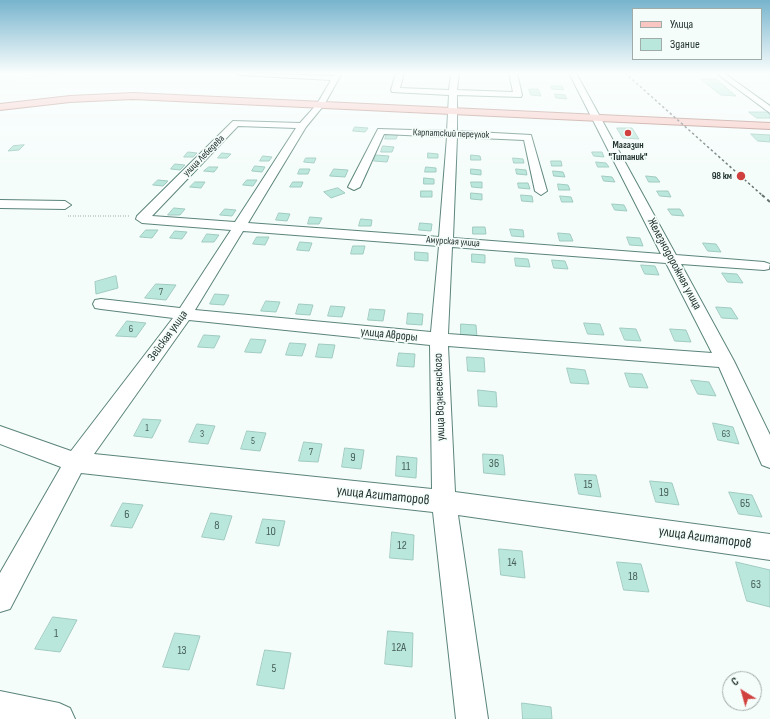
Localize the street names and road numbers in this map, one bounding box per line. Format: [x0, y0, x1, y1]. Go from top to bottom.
street label: Карпатский переулок [413, 127, 489, 141]
street label: улица Лебедева [181, 133, 227, 179]
street label: Железнодорожная улица [644, 216, 704, 312]
street label: Амурская улица [426, 234, 480, 250]
street label: Зейская улица [145, 308, 191, 364]
street label: улица Авроры [360, 325, 418, 345]
street label: улица Вознесенского [431, 353, 449, 441]
street label: улица Агитаторов [336, 483, 430, 509]
street label: улица Агитаторов [658, 523, 752, 553]

